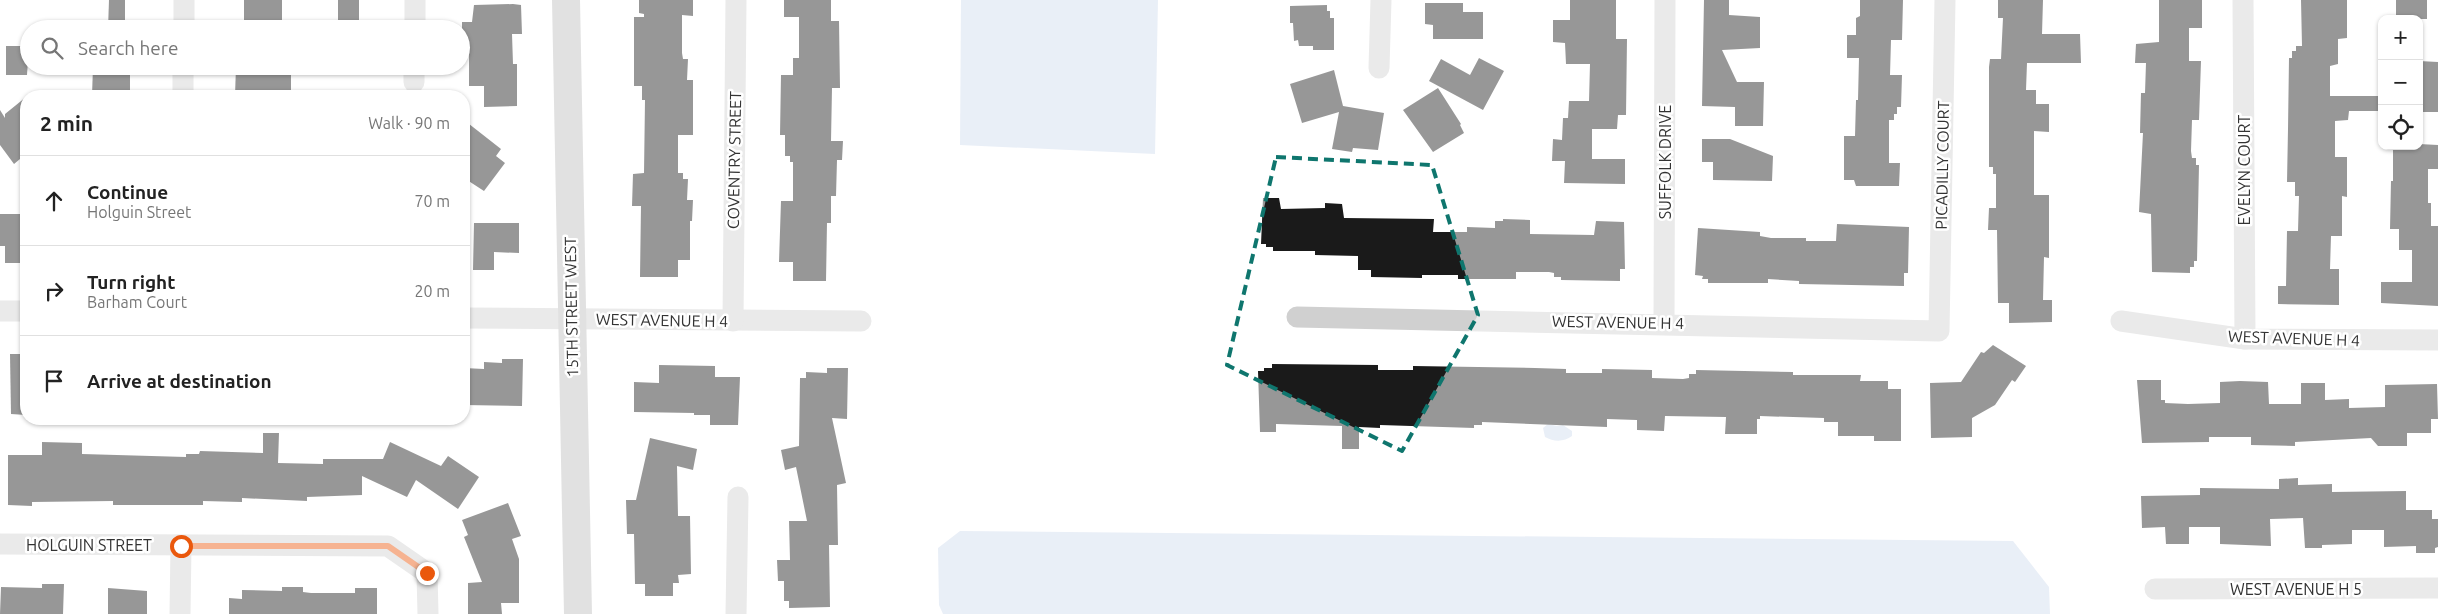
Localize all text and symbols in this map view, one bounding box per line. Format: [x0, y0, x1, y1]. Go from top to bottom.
map controls [2378, 15, 2423, 150]
button: + [2378, 15, 2423, 60]
search box [20, 20, 470, 75]
icon: search [38, 34, 66, 62]
text: Search here [78, 37, 178, 59]
button: − [2378, 60, 2423, 105]
street label: COVENTRY STREET [724, 91, 744, 229]
street label: PICADILLY COURT [1932, 100, 1952, 230]
street label: SUFFOLK DRIVE [1656, 105, 1674, 219]
button: locate [2378, 105, 2423, 150]
text: 2 min [40, 111, 93, 135]
text: Walk · 90 m [368, 114, 450, 132]
street label: EVELYN COURT [2235, 114, 2253, 225]
text: Continue [87, 181, 168, 203]
icon: ahead [40, 187, 68, 215]
text: 70 m [414, 192, 450, 210]
text: Holguin Street [87, 203, 191, 221]
street label: 15TH STREET WEST [561, 236, 581, 377]
text: Turn right [87, 271, 175, 293]
icon: right [40, 277, 68, 305]
text: 20 m [414, 282, 450, 300]
text: Barham Court [87, 293, 187, 311]
street label: WEST AVENUE H 4 [596, 310, 728, 330]
street label: WEST AVENUE H 4 [1552, 312, 1684, 332]
street label: WEST AVENUE H 4 [2228, 327, 2360, 349]
icon: arrive [40, 367, 68, 395]
text: Arrive at destination [87, 370, 272, 392]
route start [170, 535, 193, 558]
street label: HOLGUIN STREET [26, 536, 152, 554]
route end [416, 562, 439, 585]
street label: WEST AVENUE H 5 [2230, 580, 2362, 598]

